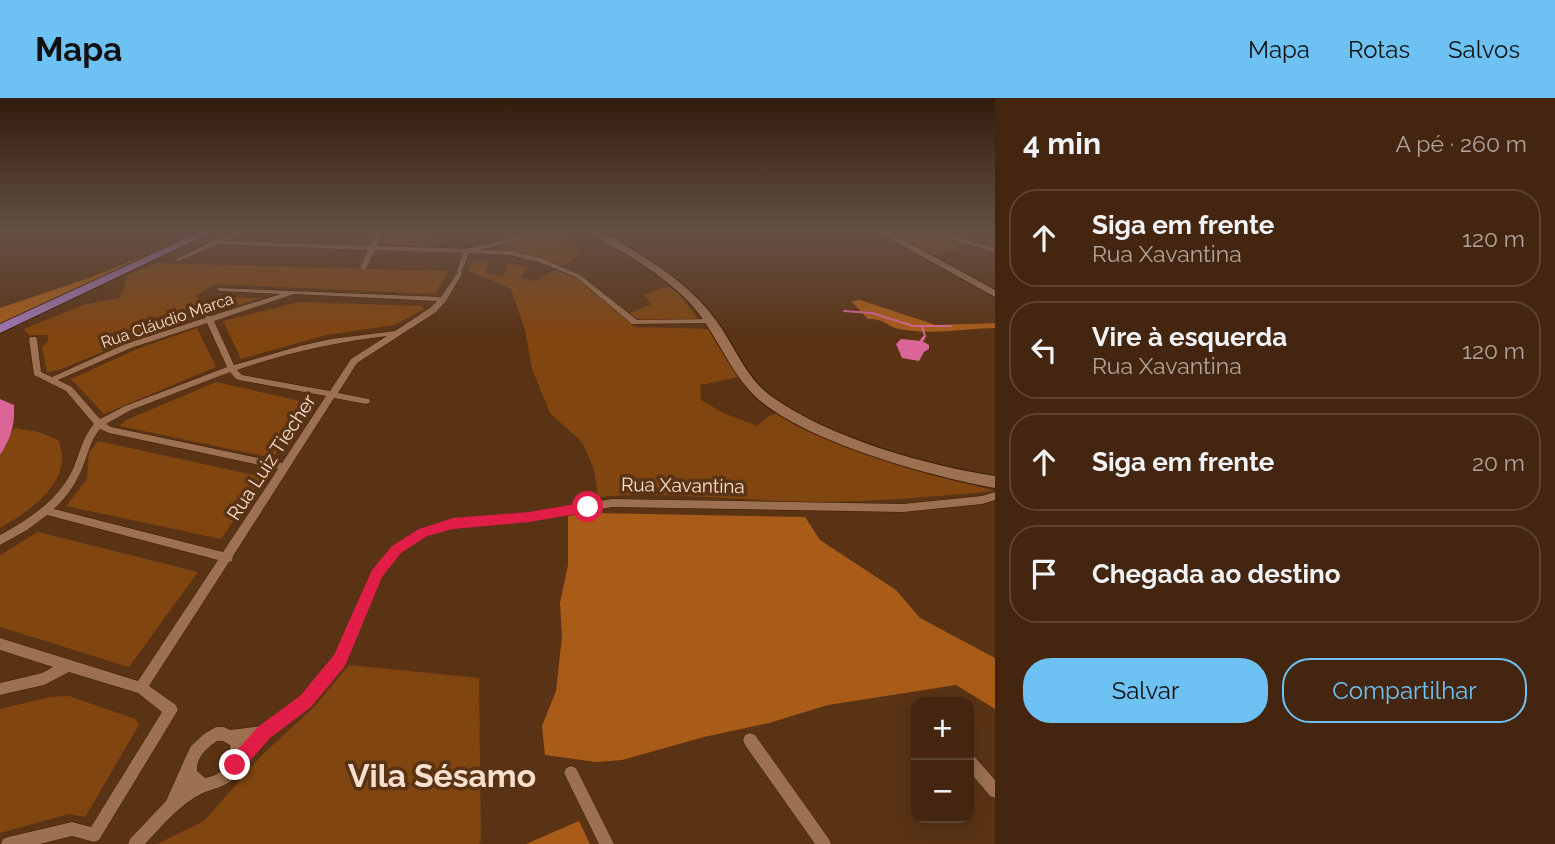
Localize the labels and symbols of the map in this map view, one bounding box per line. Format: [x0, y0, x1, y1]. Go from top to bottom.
street label: Rua Cláudio Marca [98, 289, 236, 352]
street label: Rua Luiz Tiecher [222, 390, 320, 524]
street label: Rua Xavantina [621, 473, 745, 497]
route start [572, 491, 603, 522]
route end [219, 749, 250, 780]
district label: Vila Sésamo [348, 757, 536, 794]

